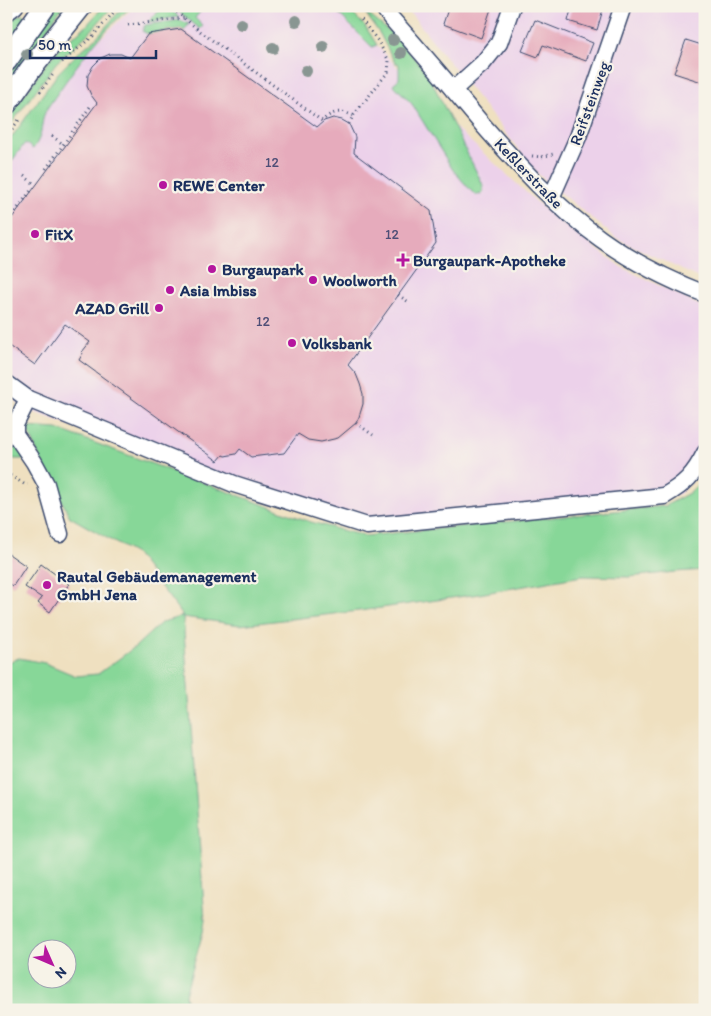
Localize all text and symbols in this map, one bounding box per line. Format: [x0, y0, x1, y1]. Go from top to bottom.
scale bar [30, 28, 156, 60]
text: 50 m [38, 36, 71, 54]
street label: Reifsteinweg [565, 58, 614, 148]
street label: Keßlerstraße [490, 134, 567, 213]
house number: 12 [265, 154, 280, 171]
place label: REWE Center [173, 176, 265, 195]
marker: REWE Center [157, 179, 169, 191]
place label: FitX [45, 225, 73, 244]
house number: 12 [385, 226, 400, 243]
marker: FitX [29, 228, 41, 240]
place label: Burgaupark-Apotheke [413, 251, 566, 271]
marker: Burgaupark-Apotheke [397, 254, 409, 266]
place label: Burgaupark [222, 260, 305, 280]
marker: Burgaupark [206, 263, 218, 275]
place label: Woolworth [323, 271, 397, 290]
marker: Woolworth [307, 274, 319, 286]
place label: Asia Imbiss [179, 281, 257, 300]
marker: Asia Imbiss [164, 284, 176, 296]
place label: AZAD Grill [74, 299, 149, 318]
marker: AZAD Grill [153, 302, 165, 314]
house number: 12 [256, 313, 271, 330]
place label: Volksbank [302, 334, 373, 353]
marker: Volksbank [286, 337, 298, 349]
place label: Rautal Gebäudemanagement GmbH Jena [57, 567, 257, 604]
marker: Rautal Gebäudemanagement GmbH Jena [41, 579, 53, 591]
north arrow [28, 938, 78, 988]
text: N [51, 963, 70, 982]

